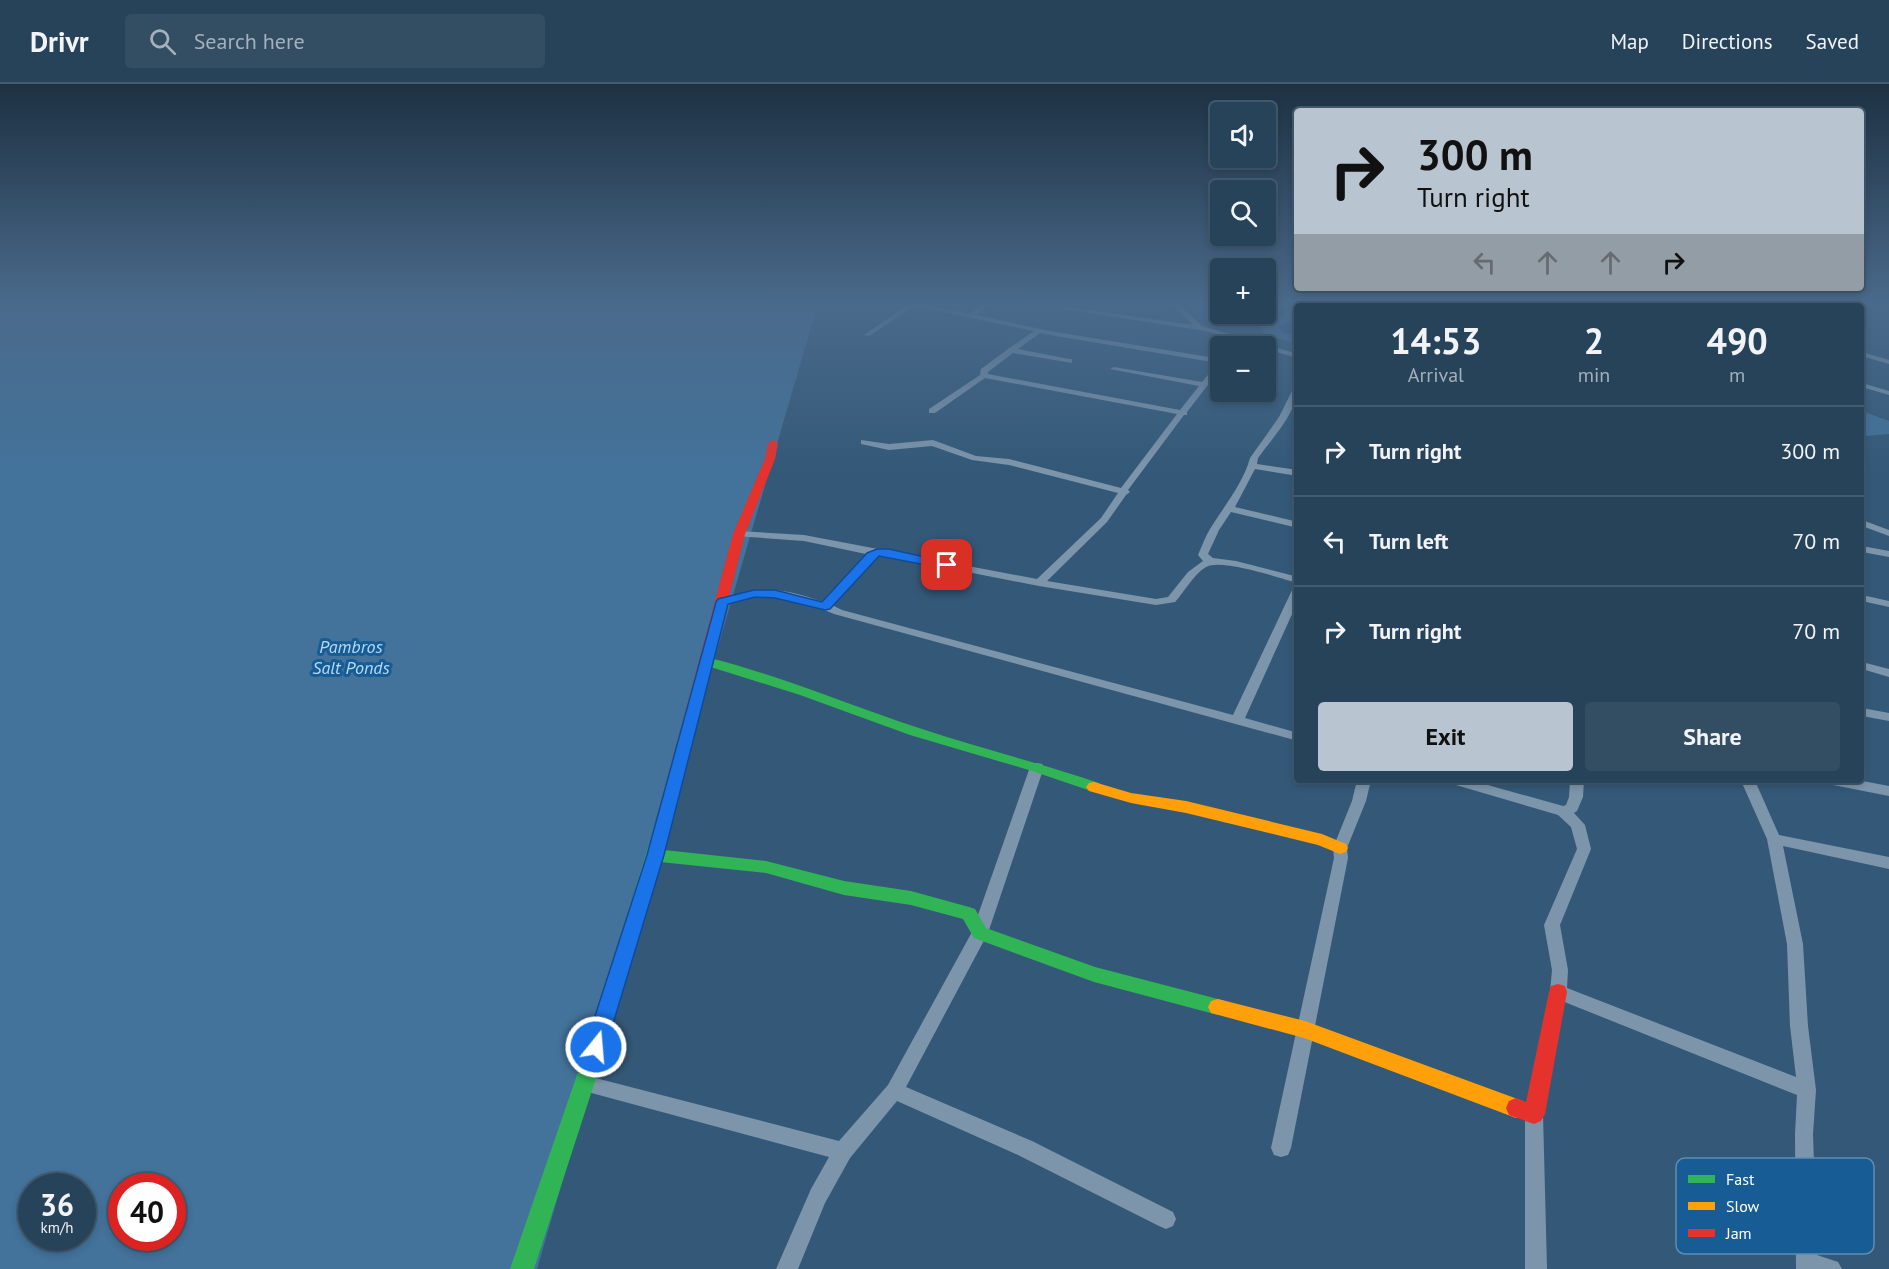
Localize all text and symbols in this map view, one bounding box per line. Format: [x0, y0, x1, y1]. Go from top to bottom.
search box [125, 14, 545, 68]
text: Drivr [30, 23, 89, 60]
icon: search [146, 25, 179, 58]
text: Search here [194, 27, 305, 55]
text: Map [1610, 28, 1649, 55]
text: Directions [1682, 28, 1773, 55]
text: Saved [1806, 28, 1859, 55]
map controls [1210, 102, 1276, 402]
button: sound [1210, 102, 1276, 168]
text: 300 m [1417, 127, 1533, 182]
icon: right [1318, 132, 1396, 210]
button: search [1210, 180, 1276, 246]
text: Turn right [1417, 180, 1530, 214]
icon: left [1468, 246, 1501, 279]
icon: ahead [1531, 246, 1564, 279]
icon: ahead [1594, 246, 1627, 279]
icon: right [1657, 246, 1690, 279]
button: + [1210, 258, 1276, 324]
text: 14:53 [1390, 317, 1482, 364]
text: 2 [1584, 317, 1604, 364]
text: 490 [1707, 317, 1768, 364]
button: − [1210, 336, 1276, 402]
text: Arrival [1408, 362, 1464, 388]
text: min [1578, 362, 1610, 388]
text: m [1729, 362, 1745, 388]
icon: right [1318, 435, 1351, 468]
text: Turn right [1369, 437, 1461, 465]
text: 300 m [1780, 437, 1840, 465]
icon: left [1318, 525, 1351, 558]
text: Turn left [1369, 527, 1449, 555]
text: 70 m [1792, 527, 1840, 555]
pin [921, 539, 972, 590]
icon: arrive [930, 548, 963, 581]
icon: right [1318, 615, 1351, 648]
text: Turn right [1369, 617, 1461, 645]
text: 70 m [1792, 617, 1840, 645]
water label: Pambros Salt Ponds [312, 635, 391, 679]
button: Exit [1318, 702, 1573, 771]
button: Share [1585, 702, 1840, 771]
position arrow [564, 1015, 628, 1079]
legend [1676, 1158, 1874, 1254]
text: Fast [1726, 1169, 1755, 1189]
speed limit sign: 40 [108, 1173, 186, 1251]
text: 36 [40, 1185, 74, 1224]
text: Slow [1726, 1196, 1760, 1216]
text: km/h [41, 1218, 73, 1237]
text: Jam [1725, 1223, 1752, 1243]

